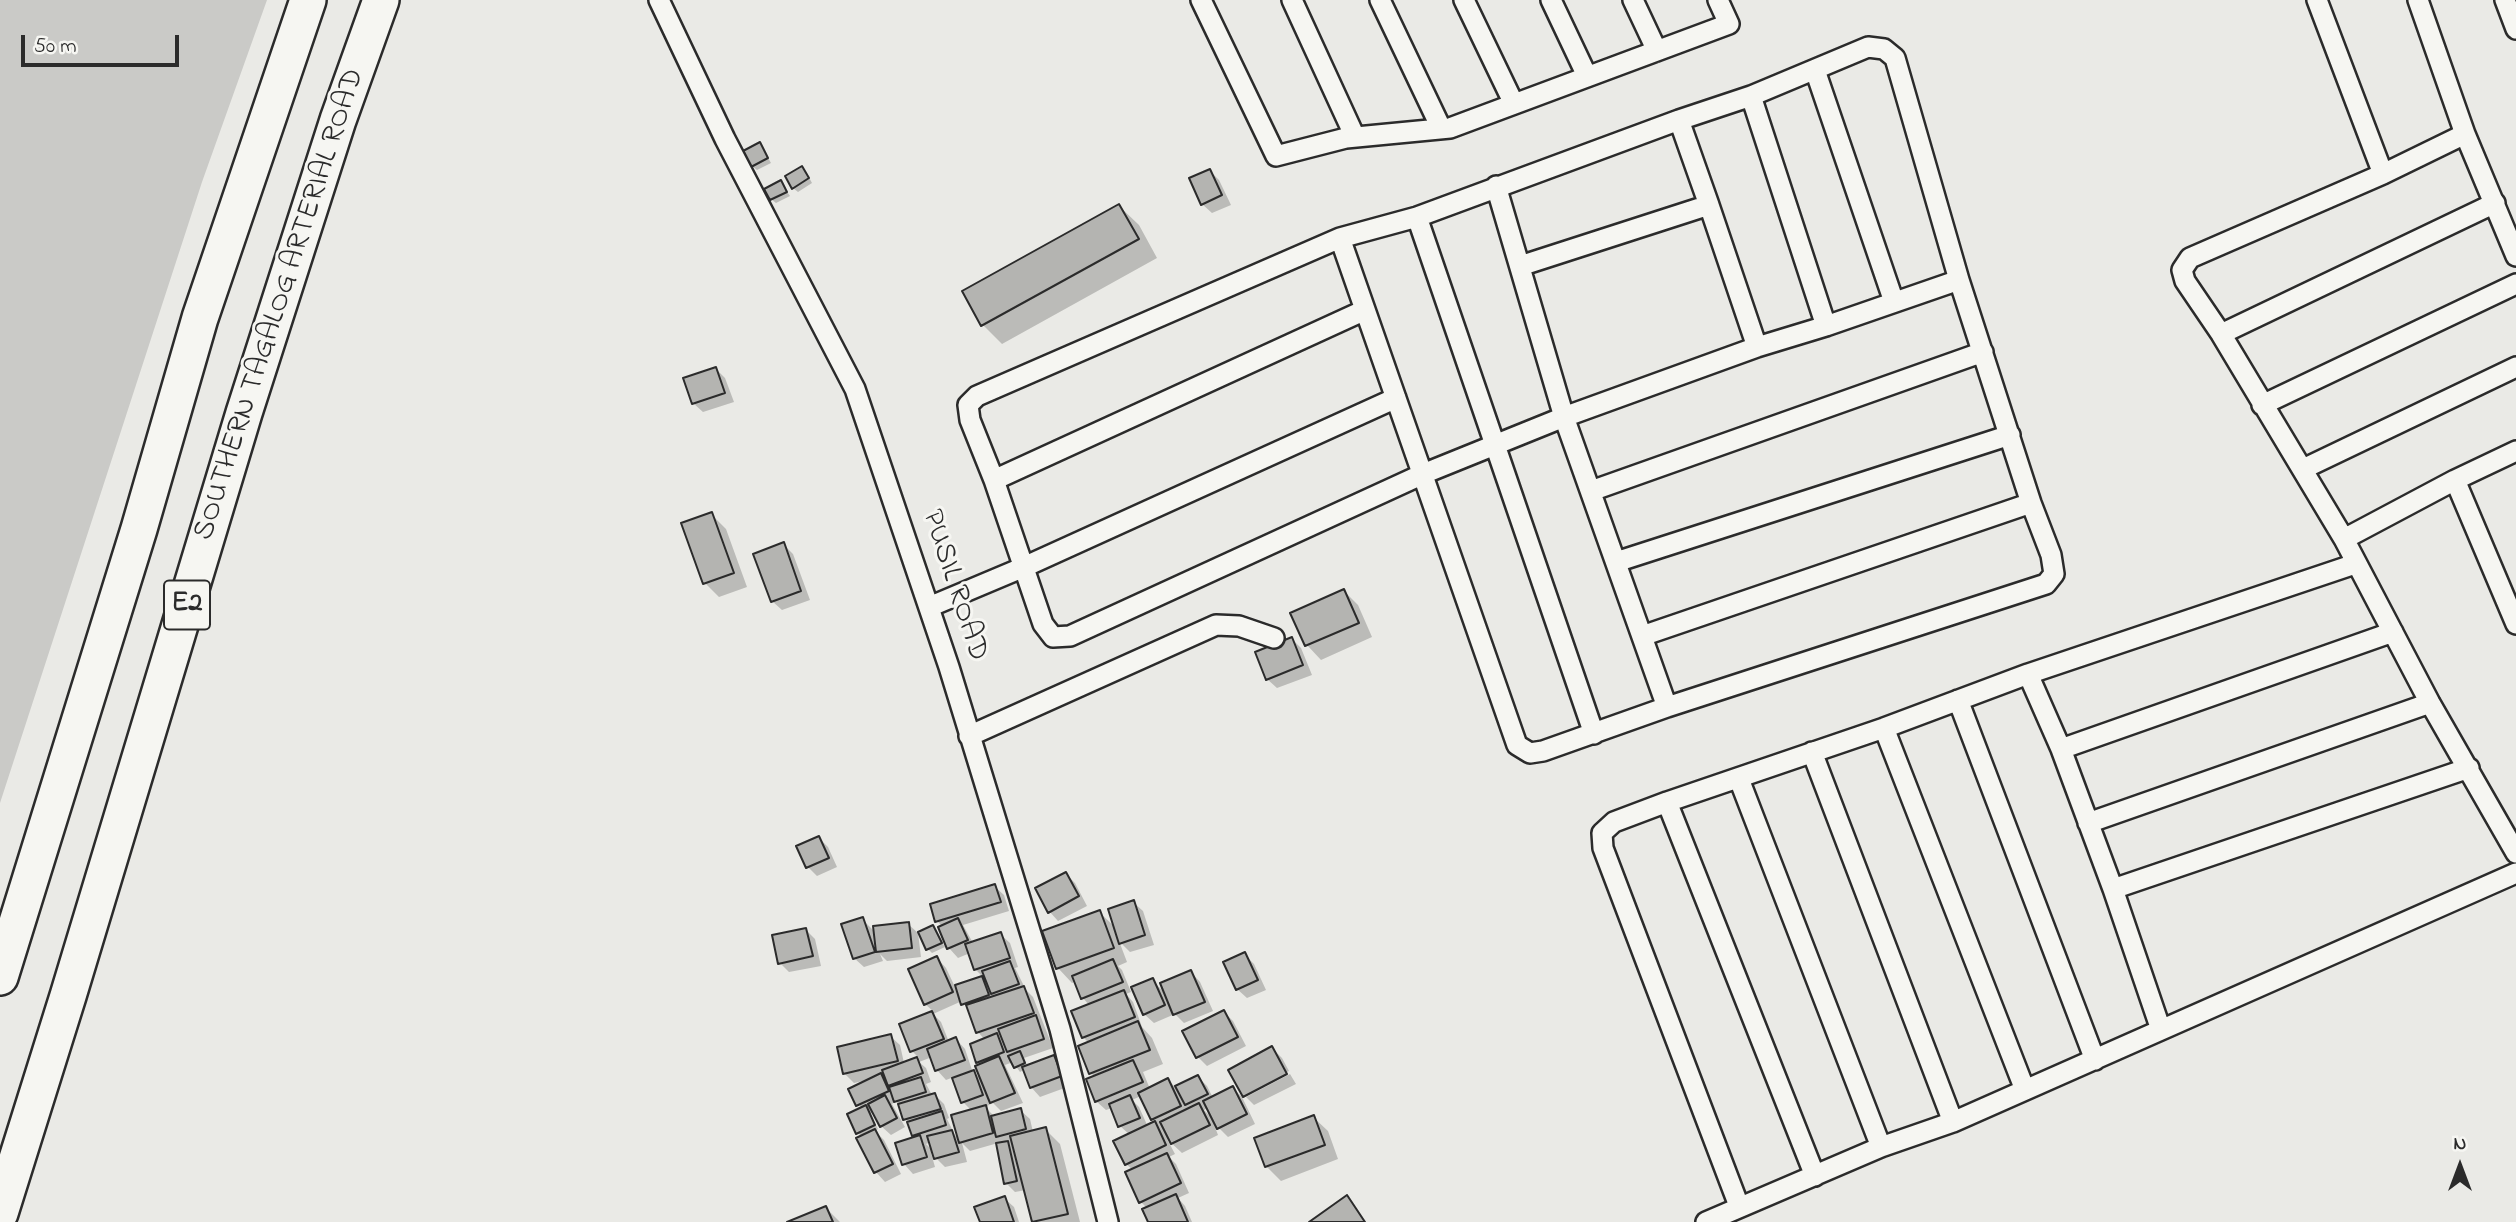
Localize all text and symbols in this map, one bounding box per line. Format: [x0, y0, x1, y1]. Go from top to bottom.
scale bar [24, 21, 182, 65]
text: 50 m [34, 32, 77, 62]
street label: SOUTHERN TAGALOG ARTERIAL ROAD [188, 65, 374, 545]
street label: PUSIL ROAD [912, 506, 994, 666]
road number: E2 [164, 580, 210, 630]
north arrow [2425, 1131, 2495, 1201]
text: N [2454, 1131, 2466, 1158]

